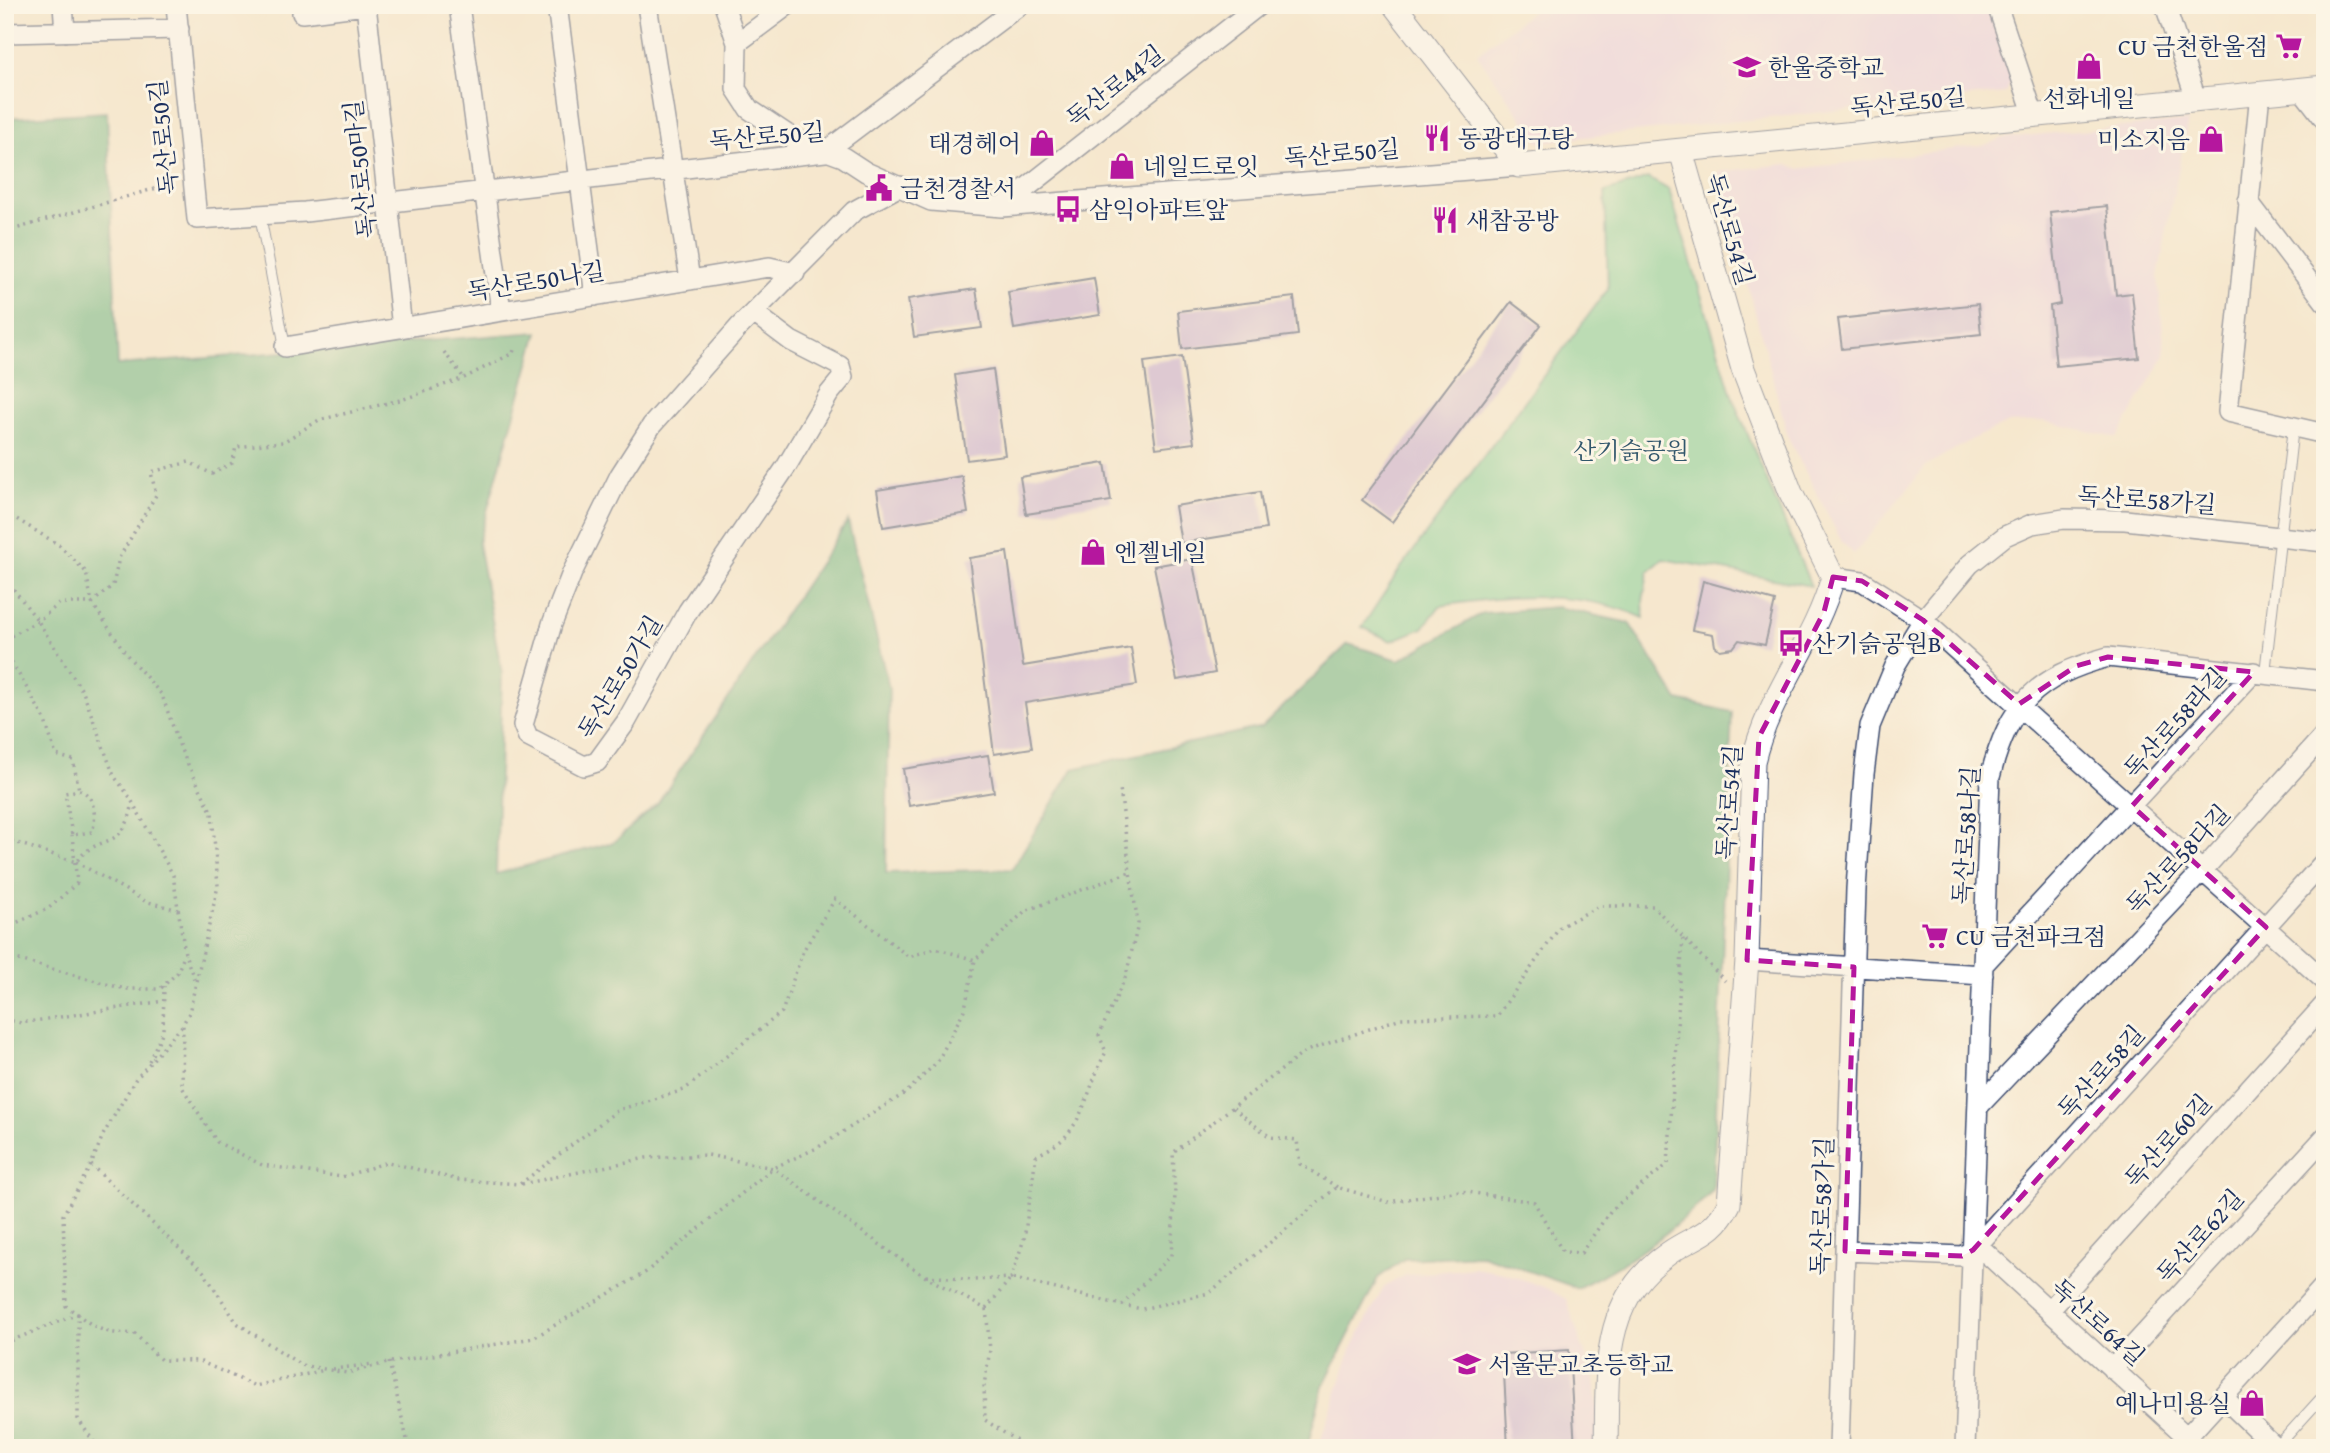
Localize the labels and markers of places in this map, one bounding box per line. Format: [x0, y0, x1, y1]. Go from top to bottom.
place label: CU 금천한울점 [2118, 29, 2268, 64]
supermarket icon: CU 금천한울점 [2274, 31, 2304, 61]
place label: 한울중학교 [1768, 50, 1884, 85]
shop icon: 선화네일 [2074, 51, 2104, 81]
school or university icon: 한울중학교 [1732, 52, 1762, 82]
place label: 선화네일 [2043, 81, 2135, 116]
place label: 동광대구탕 [1458, 121, 1575, 156]
place label: 미소지음 [2097, 122, 2190, 157]
restaurant icon: 동광대구탕 [1422, 123, 1452, 153]
shop icon: 미소지음 [2196, 124, 2226, 154]
place label: 태경헤어 [928, 126, 1021, 161]
shop icon: 태경헤어 [1027, 128, 1057, 158]
place label: 네일드로잇 [1143, 149, 1259, 184]
shop icon: 네일드로잇 [1107, 151, 1137, 181]
place label: 금천경찰서 [900, 171, 1016, 206]
public building icon: 금천경찰서 [864, 173, 894, 203]
place label: 삼익아파트앞 [1089, 192, 1228, 227]
bus stop icon: 삼익아파트앞 [1053, 194, 1083, 224]
place label: 새참공방 [1466, 203, 1560, 238]
restaurant icon: 새참공방 [1430, 205, 1460, 235]
place label: 엔젤네일 [1114, 535, 1207, 570]
shop icon: 엔젤네일 [1078, 537, 1108, 567]
place label: 산기슭공원B [1812, 626, 1942, 661]
bus stop icon: 산기슭공원B [1776, 628, 1806, 658]
place label: CU 금천파크점 [1956, 919, 2106, 954]
supermarket icon: CU 금천파크점 [1920, 921, 1950, 951]
place label: 서울문교초등학교 [1488, 1347, 1673, 1382]
school or university icon: 서울문교초등학교 [1452, 1349, 1482, 1379]
place label: 예나미용실 [2115, 1386, 2231, 1421]
shop icon: 예나미용실 [2237, 1388, 2267, 1418]

